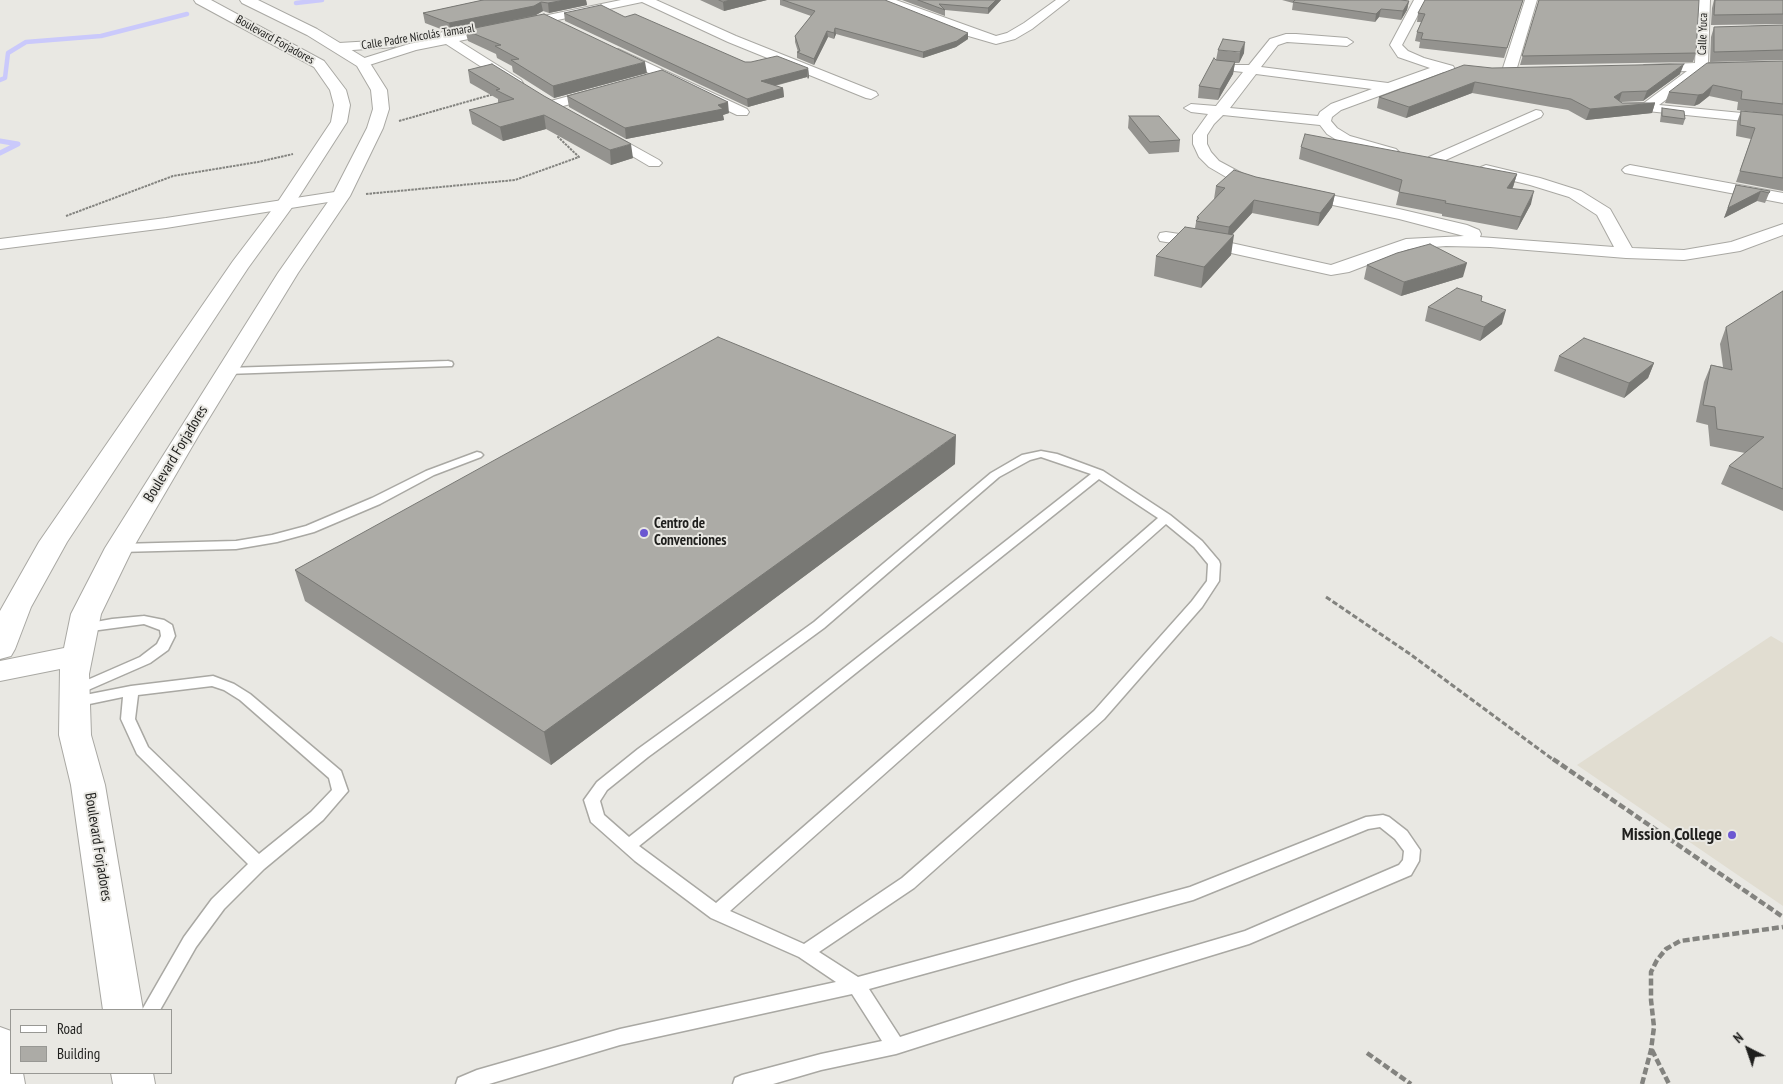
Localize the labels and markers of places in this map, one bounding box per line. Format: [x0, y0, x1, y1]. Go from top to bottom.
place label: Centro de Convenciones [654, 515, 727, 550]
marker: Centro de Convenciones [638, 527, 650, 539]
place label: Mission College [1622, 824, 1722, 846]
marker: Mission College [1726, 829, 1738, 841]

